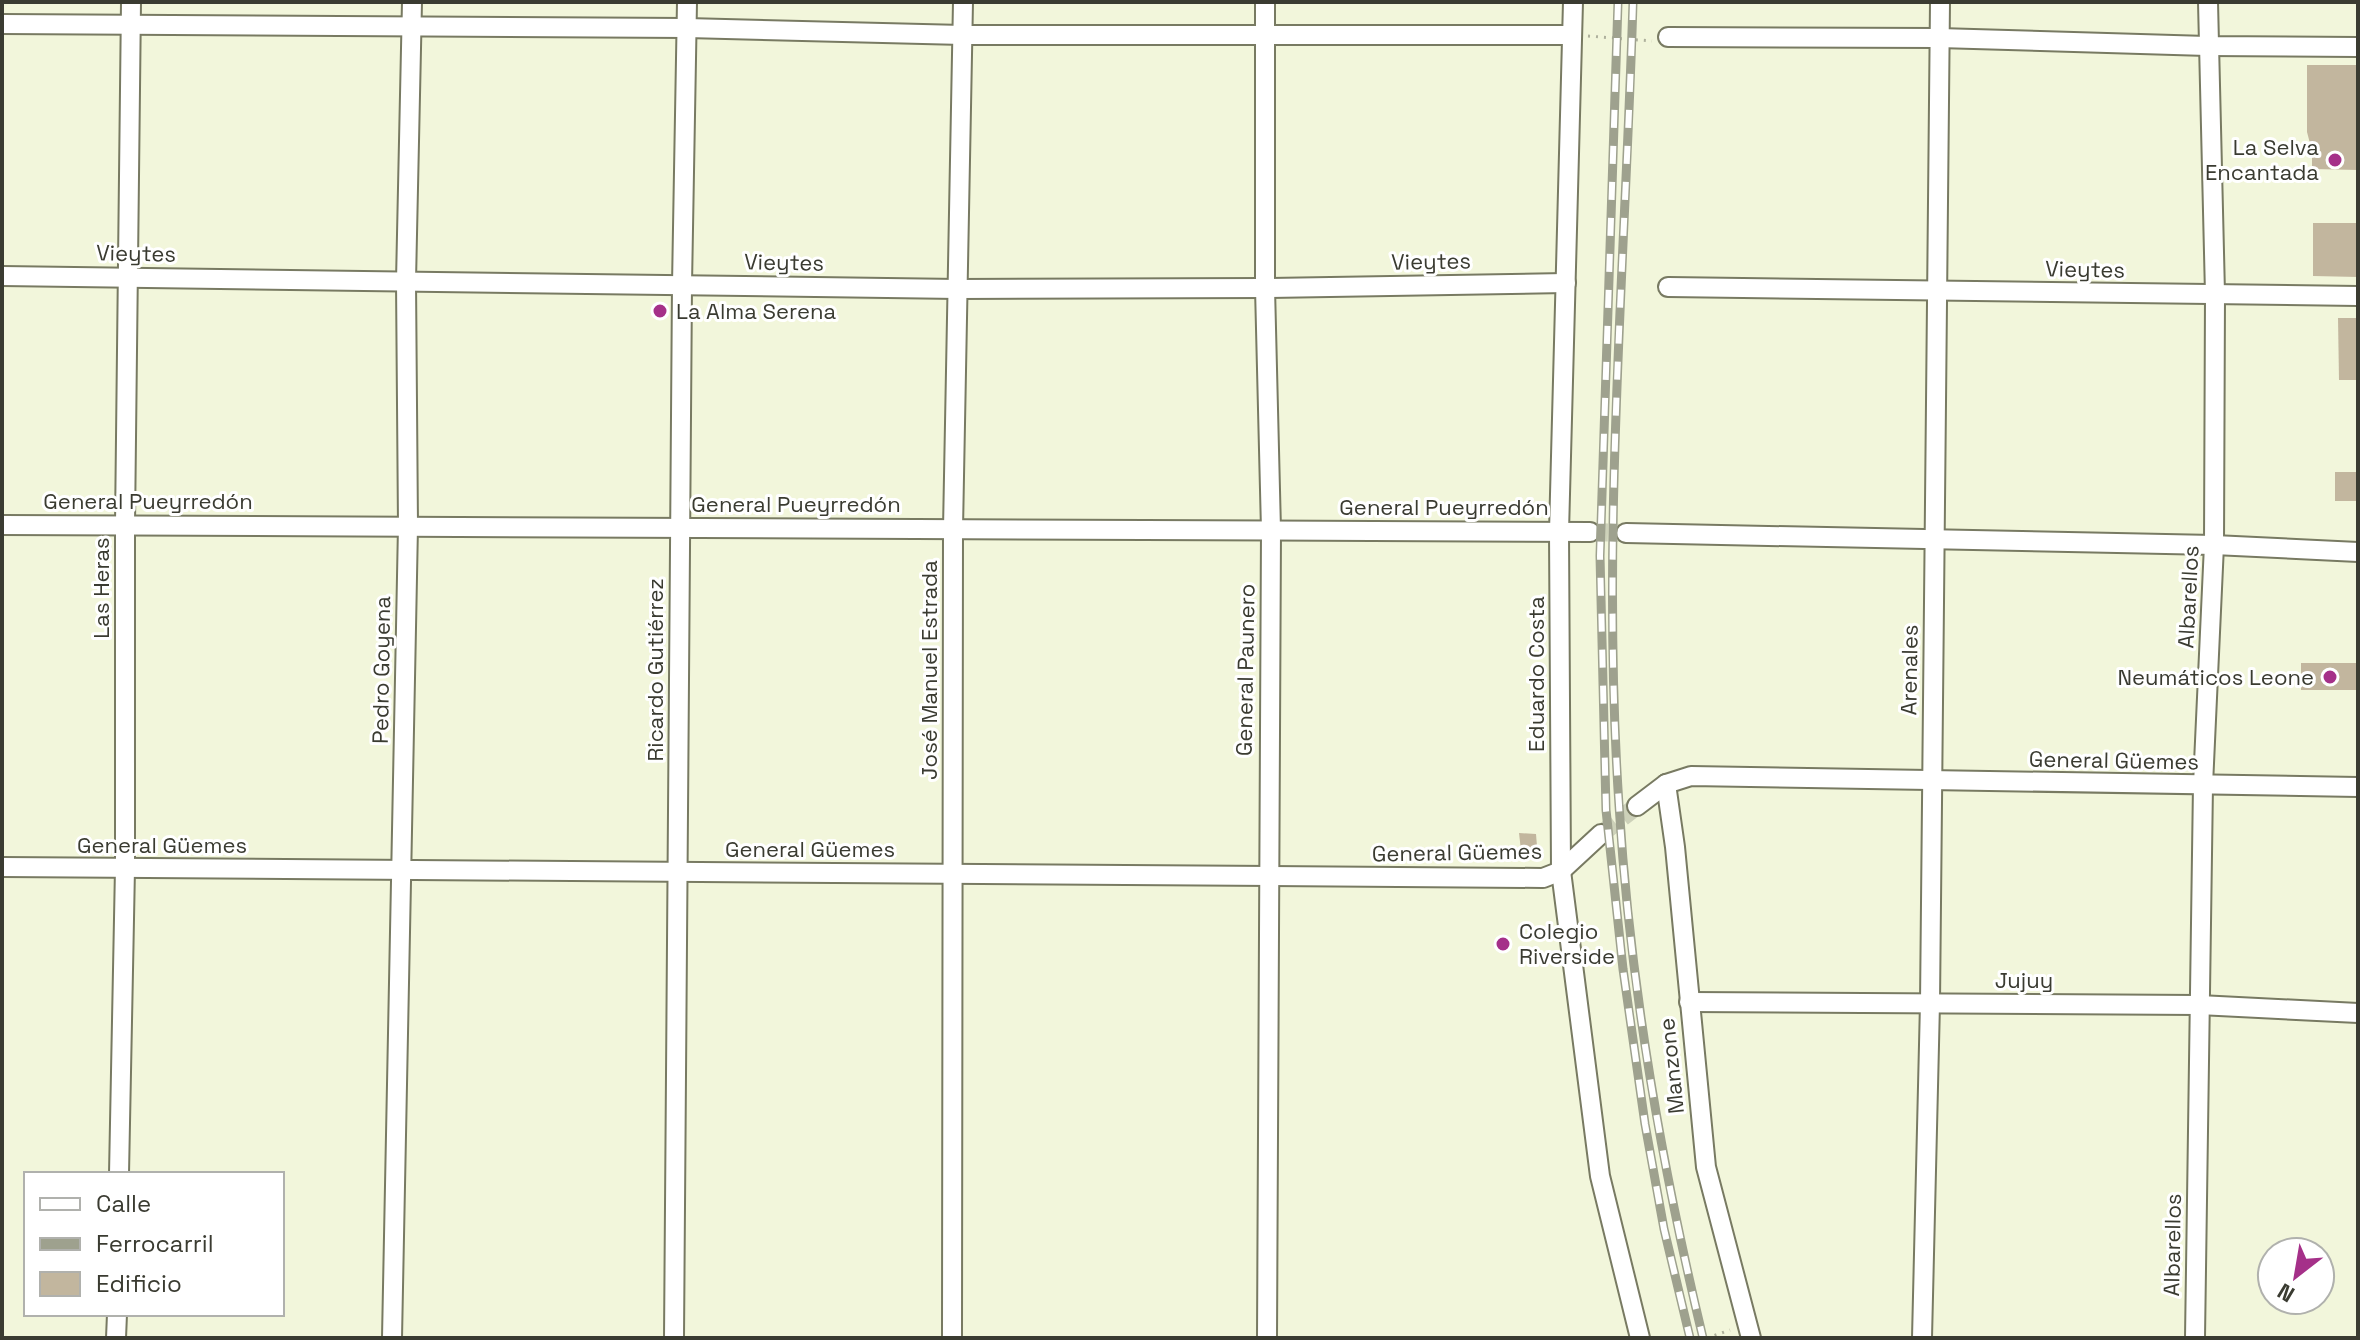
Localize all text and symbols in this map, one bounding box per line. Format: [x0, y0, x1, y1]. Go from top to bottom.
place label: La Selva Encantada [2205, 133, 2319, 186]
marker: La Selva Encantada [2326, 151, 2344, 169]
street label: Vieytes [96, 238, 176, 268]
street label: Vieytes [1391, 246, 1471, 276]
street label: Vieytes [744, 247, 824, 277]
street label: Vieytes [2045, 254, 2125, 284]
place label: La Alma Serena [676, 297, 836, 325]
marker: La Alma Serena [651, 302, 669, 320]
street label: General Pueyrredón [43, 487, 253, 515]
street label: General Pueyrredón [691, 490, 901, 518]
street label: General Pueyrredón [1339, 493, 1549, 521]
street label: Las Heras [87, 537, 115, 639]
street label: Albarellos [2171, 545, 2205, 649]
street label: José Manuel Estrada [915, 560, 943, 780]
street label: Ricardo Gutiérrez [641, 578, 669, 762]
street label: General Paunero [1229, 584, 1261, 756]
street label: Pedro Goyena [366, 595, 396, 744]
street label: Eduardo Costa [1522, 596, 1550, 752]
street label: Arenales [1894, 624, 1924, 716]
place label: Neumáticos Leone [2117, 663, 2314, 691]
marker: Neumáticos Leone [2321, 668, 2339, 686]
street label: General Güemes [2029, 745, 2199, 775]
street label: General Güemes [77, 831, 247, 859]
street label: General Güemes [725, 835, 895, 863]
street label: General Güemes [1372, 837, 1542, 867]
place label: Colegio Riverside [1519, 917, 1615, 970]
marker: Colegio Riverside [1494, 935, 1512, 953]
street label: Jujuy [1995, 966, 2053, 994]
street label: Manzone [1652, 1017, 1690, 1115]
legend [24, 1172, 284, 1316]
text: Calle [96, 1188, 151, 1219]
street label: Albarellos [2157, 1193, 2187, 1297]
text: Ferrocarril [96, 1228, 214, 1259]
north arrow [2256, 1236, 2336, 1316]
text: Edificio [96, 1268, 182, 1299]
text: N [2272, 1277, 2299, 1309]

